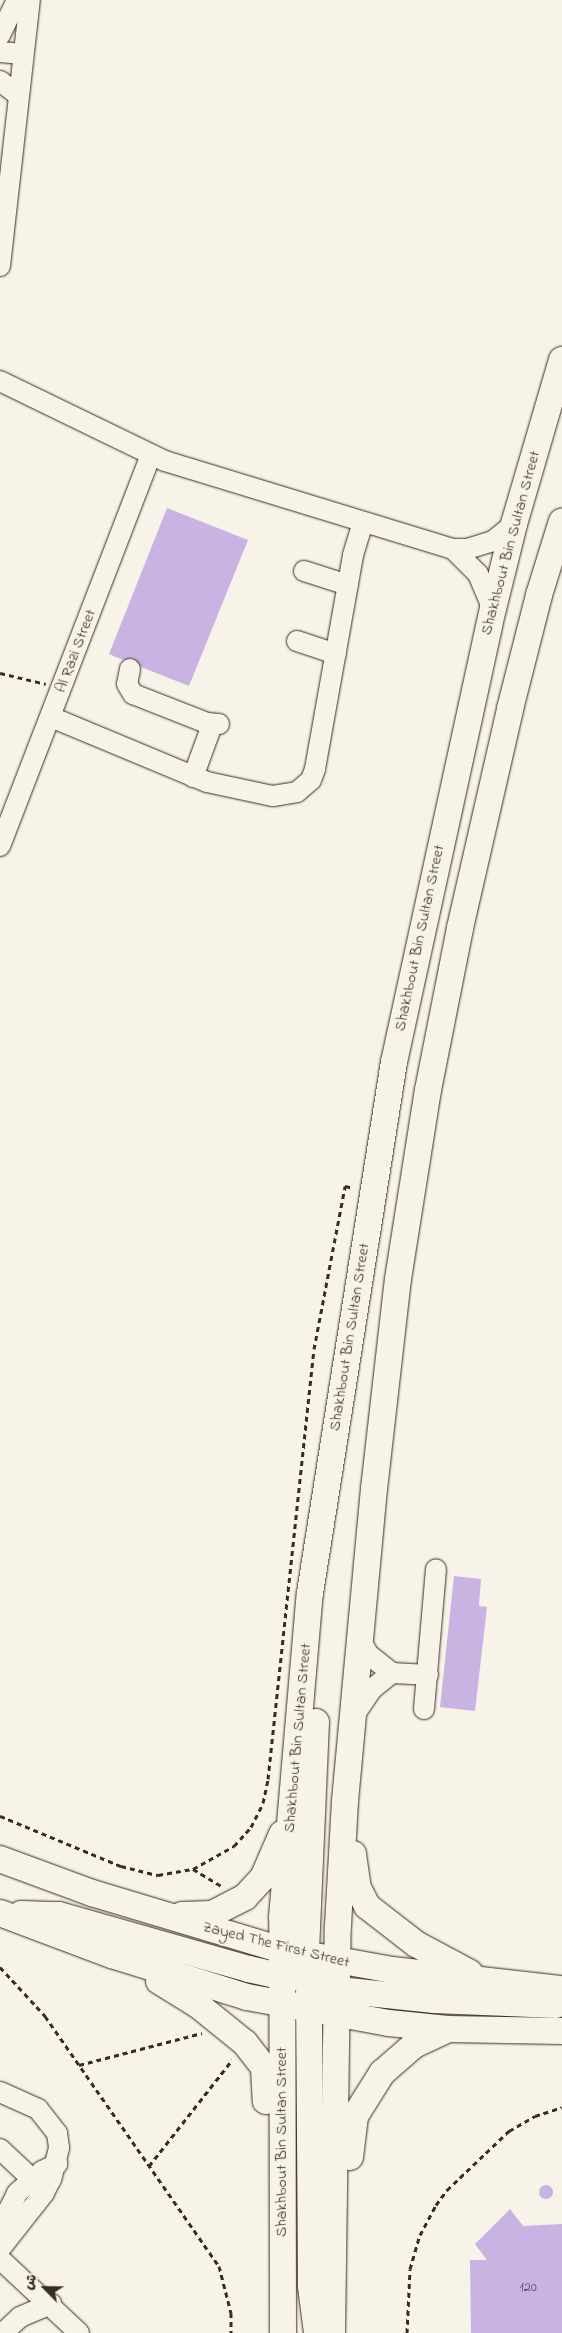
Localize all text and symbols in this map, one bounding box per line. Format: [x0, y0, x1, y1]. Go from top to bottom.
street label: Shakhbout Bin Sultan Street [477, 449, 545, 637]
street label: Al Razi Street [51, 607, 101, 695]
street label: Shakhbout Bin Sultan Street [391, 843, 449, 1033]
street label: Shakhbout Bin Sultan Street [326, 1242, 374, 1432]
street label: Shakhbout Bin Sultan Street [280, 1642, 316, 1834]
street label: Zayed The First Street [201, 1917, 351, 1973]
street label: Shakhbout Bin Sultan Street [272, 2047, 292, 2237]
north arrow [20, 2263, 70, 2313]
text: ش [18, 2271, 43, 2293]
house number: 120 [519, 2280, 537, 2296]

